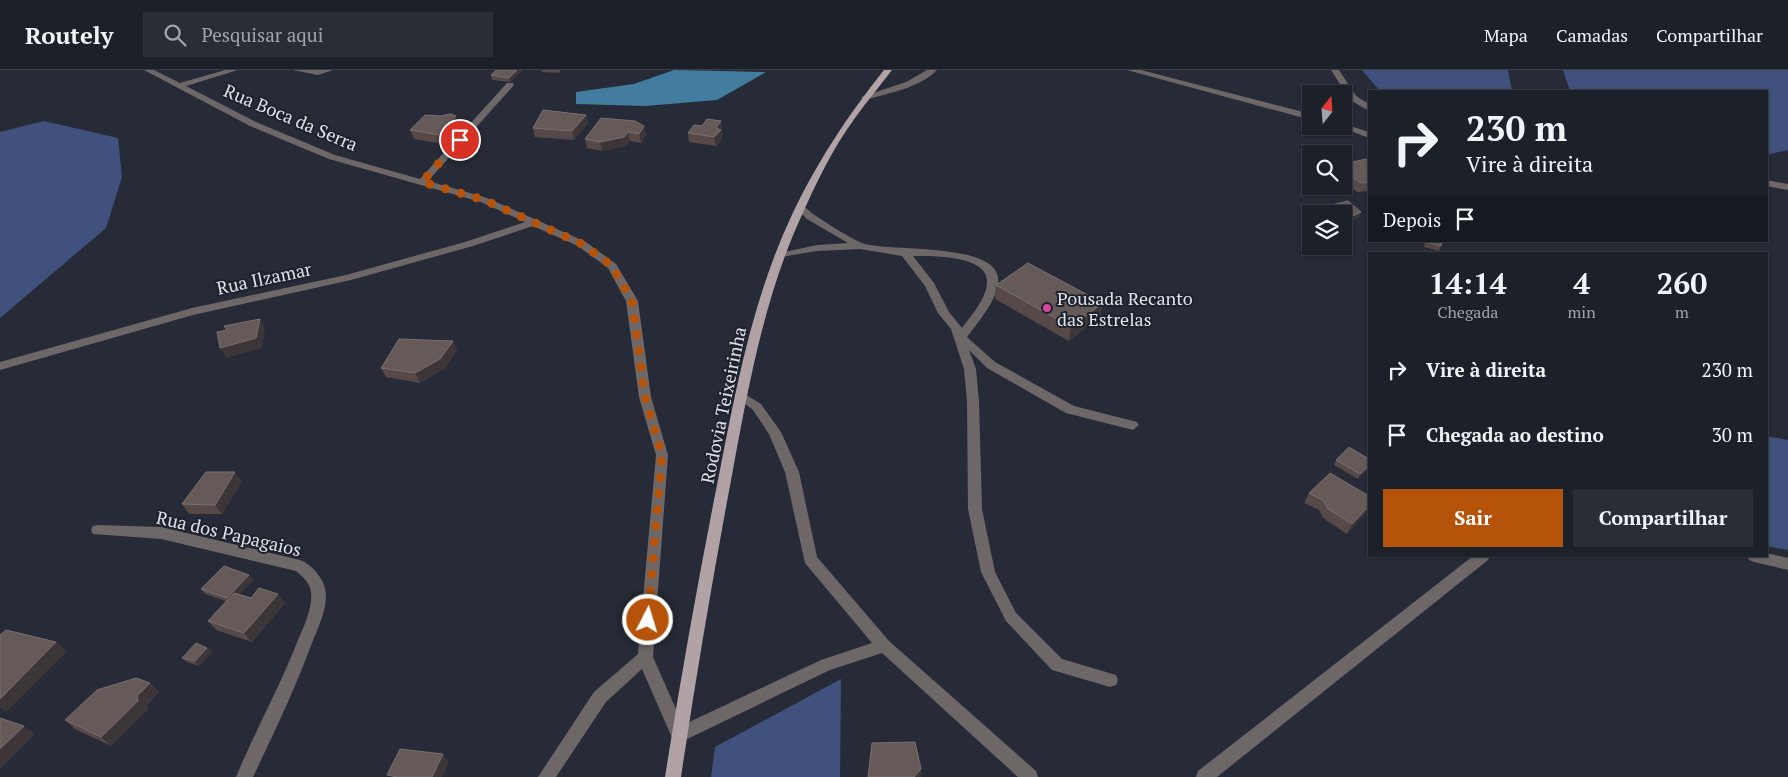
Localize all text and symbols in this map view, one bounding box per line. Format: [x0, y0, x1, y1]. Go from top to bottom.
search box [143, 12, 493, 57]
text: Routely [25, 19, 113, 51]
icon: search [161, 21, 189, 49]
text: Pesquisar aqui [201, 22, 323, 47]
text: Mapa [1484, 23, 1528, 47]
text: Camadas [1556, 23, 1628, 47]
text: Compartilhar [1656, 23, 1763, 47]
street label: Rua Boca da Serra [220, 78, 362, 156]
north arrow [1302, 85, 1352, 135]
map controls [1302, 85, 1352, 255]
text: 230 m [1466, 105, 1567, 151]
icon: right [1383, 110, 1448, 175]
pin [439, 119, 481, 161]
icon: arrive [446, 126, 474, 154]
button: search [1302, 145, 1352, 195]
text: Vire à direita [1466, 149, 1593, 178]
button: layers [1302, 205, 1352, 255]
icon: arrive [1451, 205, 1479, 233]
text: Depois [1383, 207, 1441, 232]
street label: Rua Ilzamar [214, 256, 314, 300]
text: 14:14 [1429, 263, 1507, 303]
text: 4 [1573, 263, 1590, 303]
text: 260 [1656, 263, 1707, 303]
place label: Pousada Recanto das Estrelas [1057, 286, 1193, 331]
text: Chegada [1437, 301, 1498, 323]
text: min [1568, 301, 1596, 323]
text: m [1675, 301, 1689, 323]
marker: Pousada Recanto das Estrelas [1041, 302, 1053, 314]
street label: Rodovia Teixeirinha [695, 325, 751, 485]
icon: right [1383, 356, 1411, 384]
text: Vire à direita [1426, 357, 1546, 382]
text: 230 m [1702, 357, 1753, 382]
icon: arrive [1383, 421, 1411, 449]
text: Chegada ao destino [1426, 422, 1604, 447]
text: 30 m [1712, 422, 1753, 447]
button: Sair [1383, 489, 1563, 547]
button: Compartilhar [1573, 489, 1753, 547]
street label: Rua dos Papagaios [154, 505, 304, 561]
position arrow [621, 593, 673, 645]

